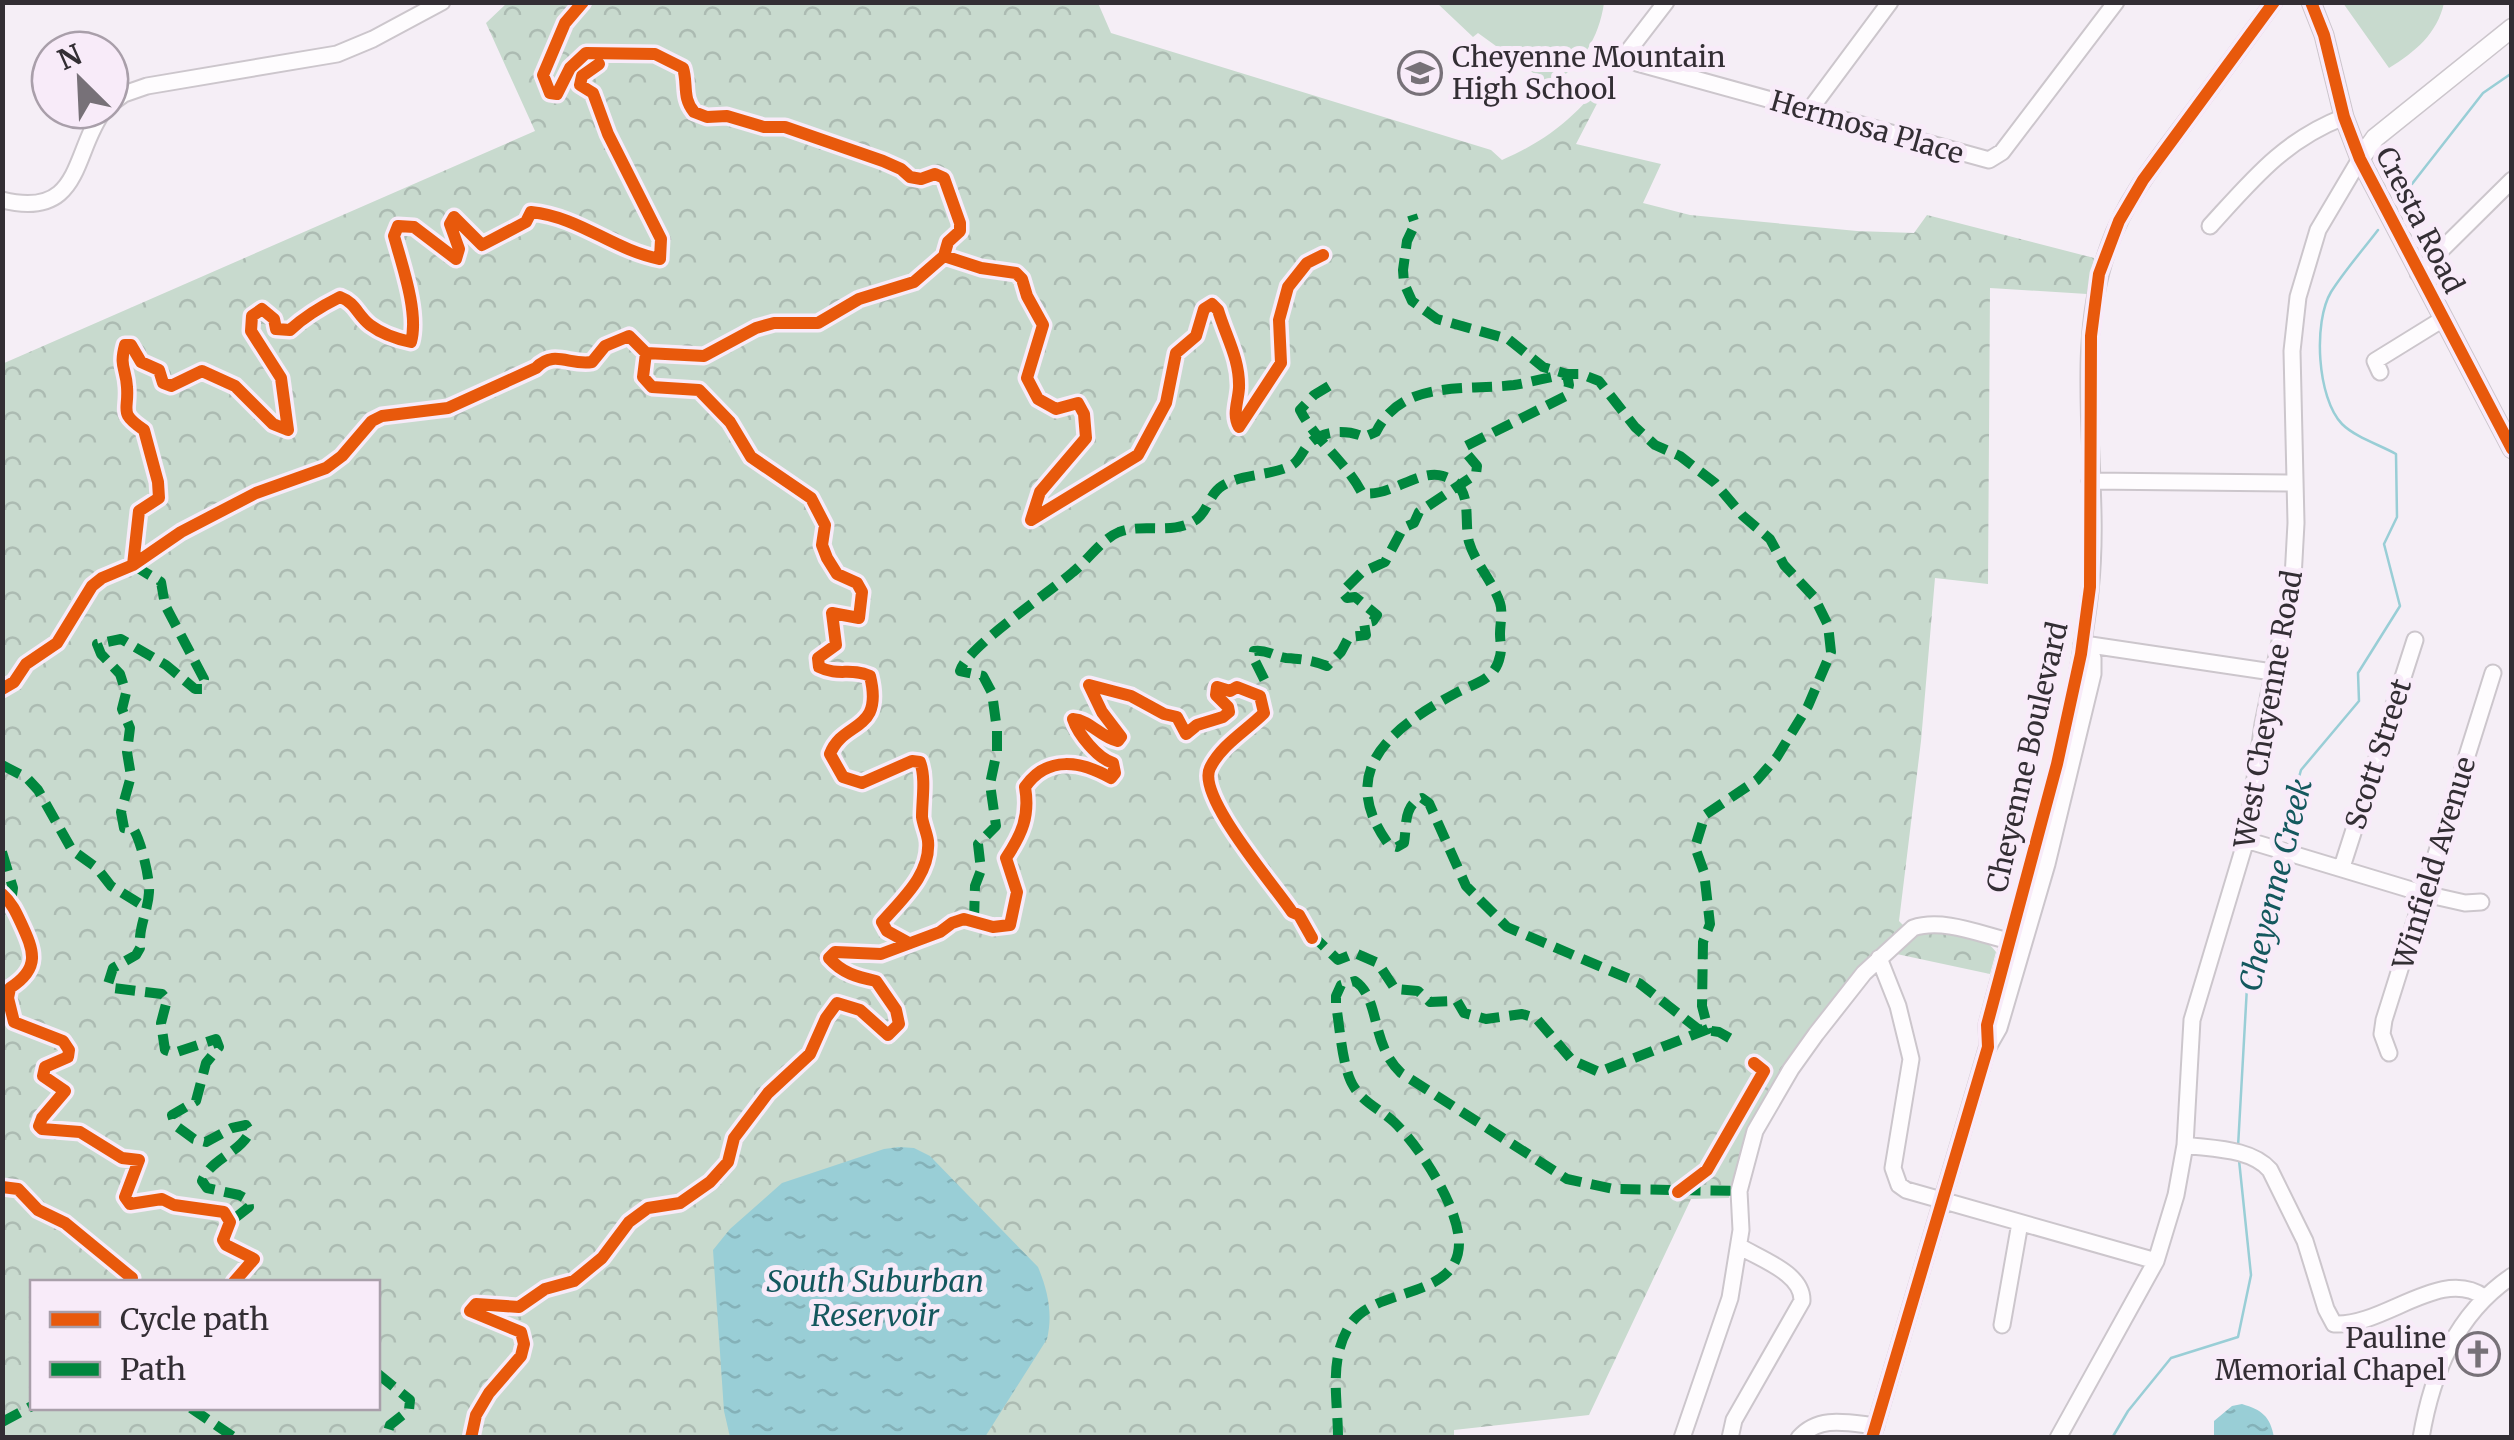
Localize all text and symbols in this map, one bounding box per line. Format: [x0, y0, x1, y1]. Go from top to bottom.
north arrow [30, 30, 130, 130]
text: N [52, 36, 87, 78]
place label: Cheyenne Mountain High School [1452, 39, 1726, 107]
school or university icon: Cheyenne Mountain High School [1397, 50, 1443, 96]
street label: Hermosa Place [1766, 82, 1968, 172]
street label: Cresta Road [2368, 141, 2472, 299]
street label: West Cheyenne Road [2226, 567, 2310, 852]
street label: Cheyenne Boulevard [1978, 618, 2076, 896]
street label: Scott Street [2337, 674, 2419, 834]
street label: Winfield Avenue [2384, 752, 2483, 975]
water label: Cheyenne Creek [2230, 774, 2320, 995]
water label: South Suburban Reservoir [766, 1262, 984, 1334]
legend [30, 1280, 380, 1410]
text: Cycle path [120, 1300, 269, 1338]
place label: Pauline Memorial Chapel [2215, 1320, 2446, 1388]
church icon: Pauline Memorial Chapel [2455, 1331, 2501, 1377]
text: Path [120, 1350, 186, 1388]

